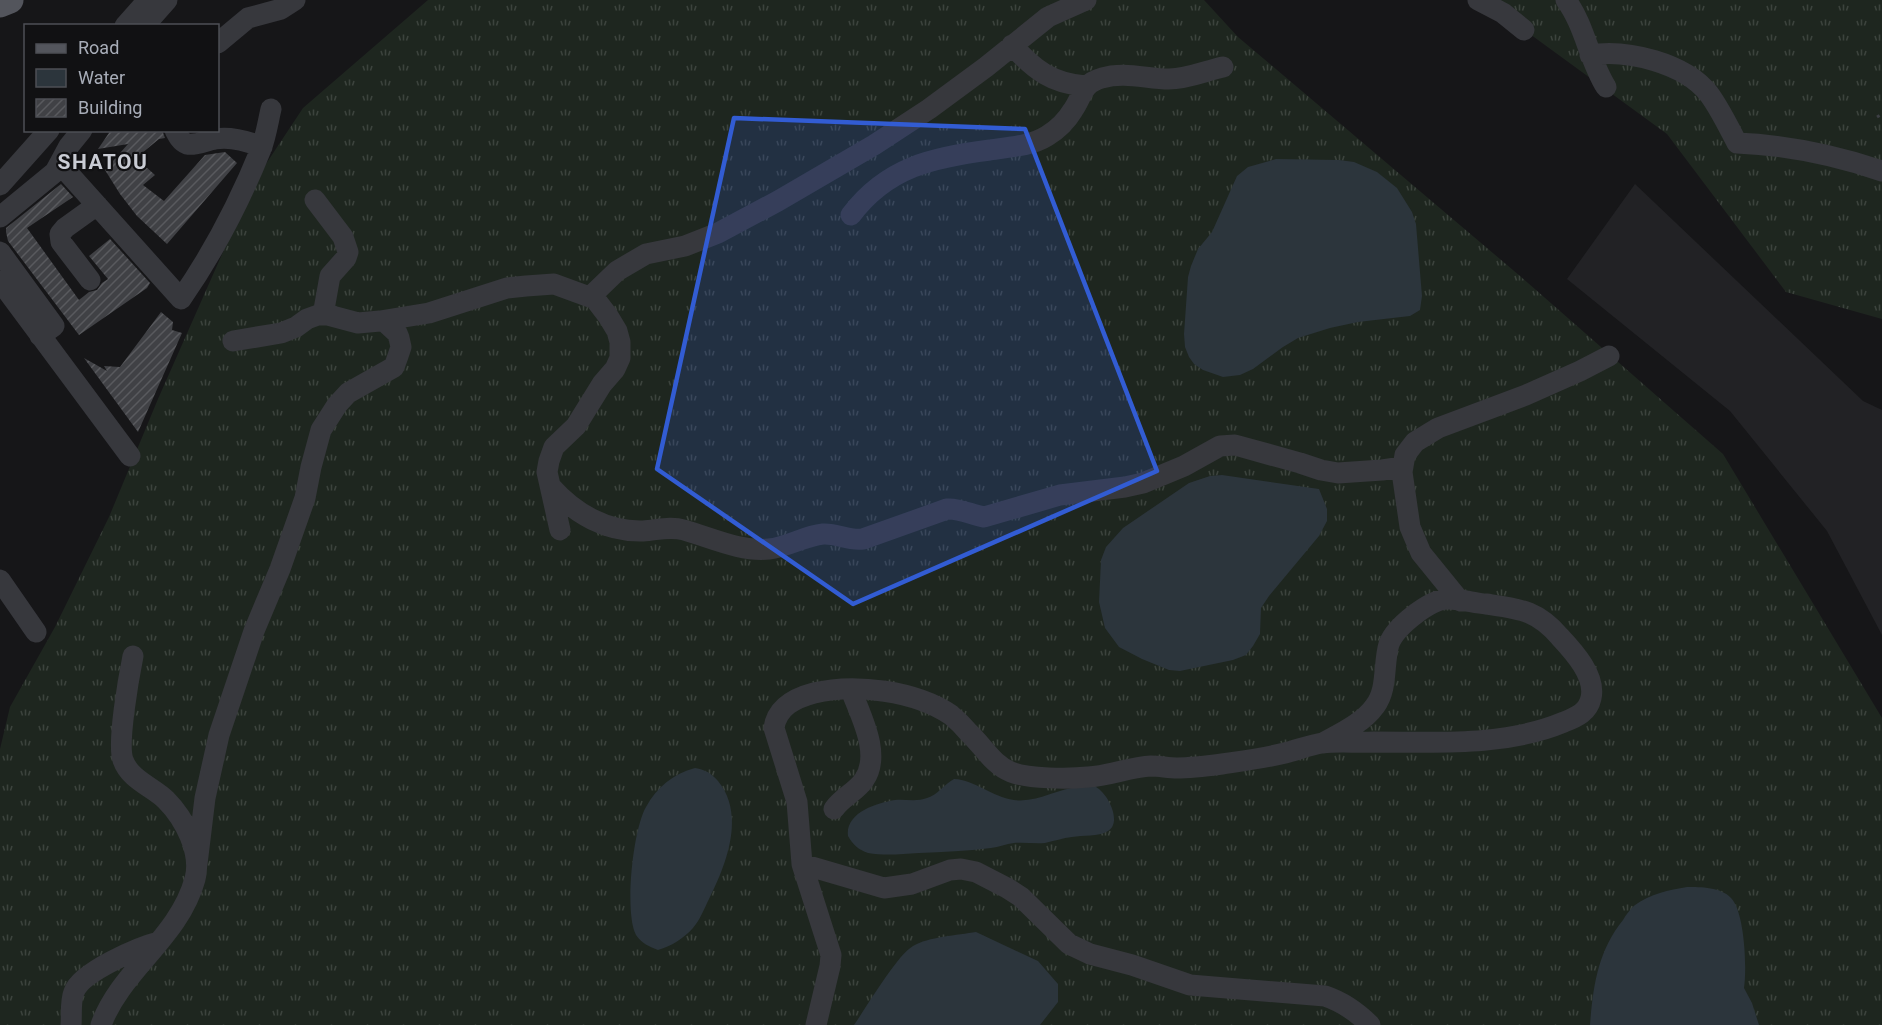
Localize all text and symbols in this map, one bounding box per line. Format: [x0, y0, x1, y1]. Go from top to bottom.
legend [24, 24, 219, 132]
text: Road [78, 37, 119, 58]
text: Water [78, 67, 125, 88]
text: Building [78, 97, 142, 118]
district label: SHATOU [58, 150, 148, 174]

